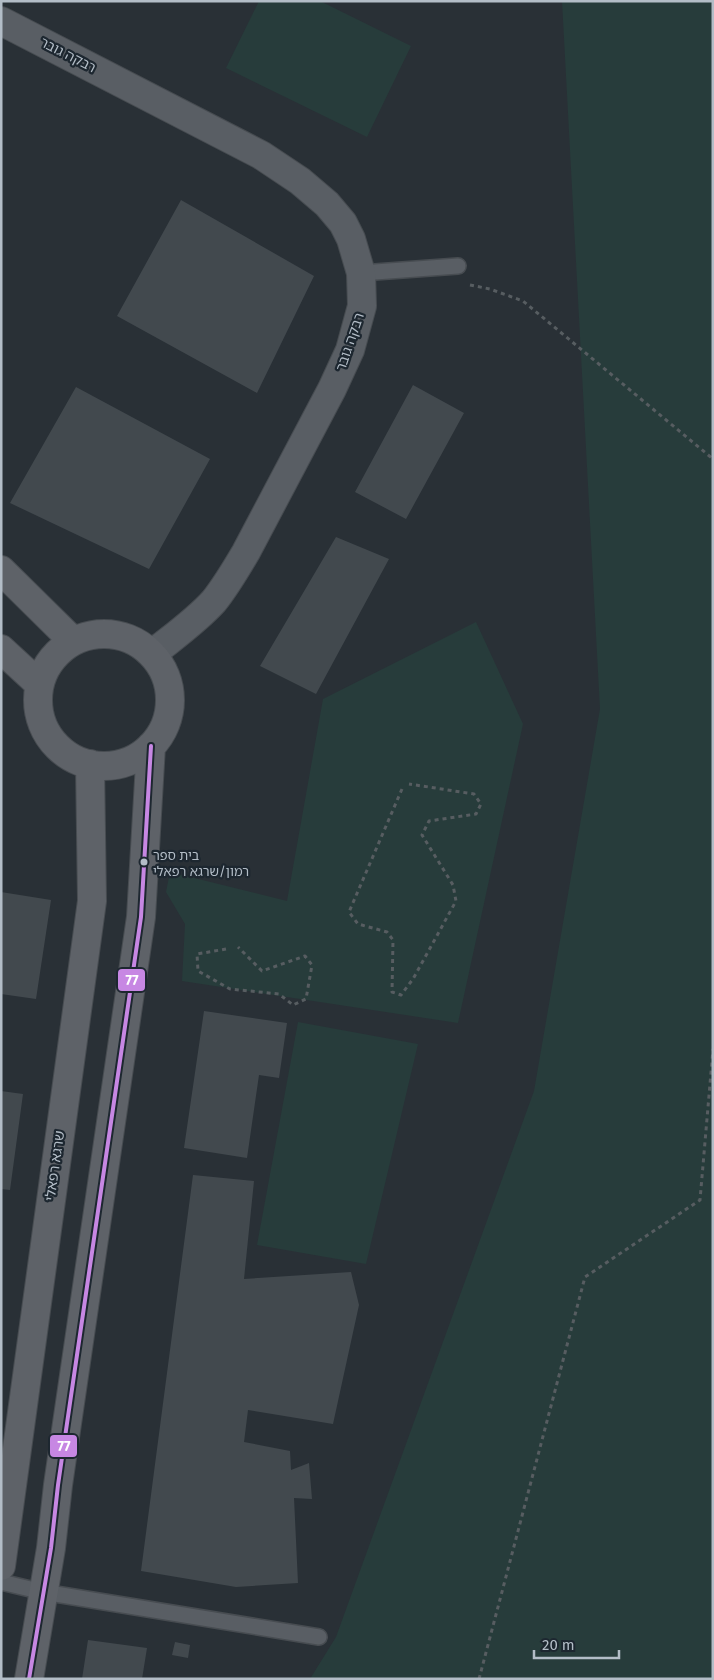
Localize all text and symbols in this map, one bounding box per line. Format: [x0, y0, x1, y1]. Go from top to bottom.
street label: רבקה גובר [37, 34, 99, 76]
street label: רבקה גובר [332, 311, 368, 373]
place label: בית ספר רמון/שרגא רפאלי [153, 848, 249, 879]
marker: בית ספר רמון/שרגא רפאלי [139, 857, 149, 867]
line badge: 77 [117, 968, 146, 992]
text: 77 [125, 972, 139, 989]
street label: שרגא רפאלי [42, 1130, 68, 1202]
line badge: 77 [49, 1434, 78, 1458]
text: 77 [57, 1438, 71, 1455]
scale bar [534, 1628, 619, 1660]
text: 20 m [542, 1636, 575, 1654]

